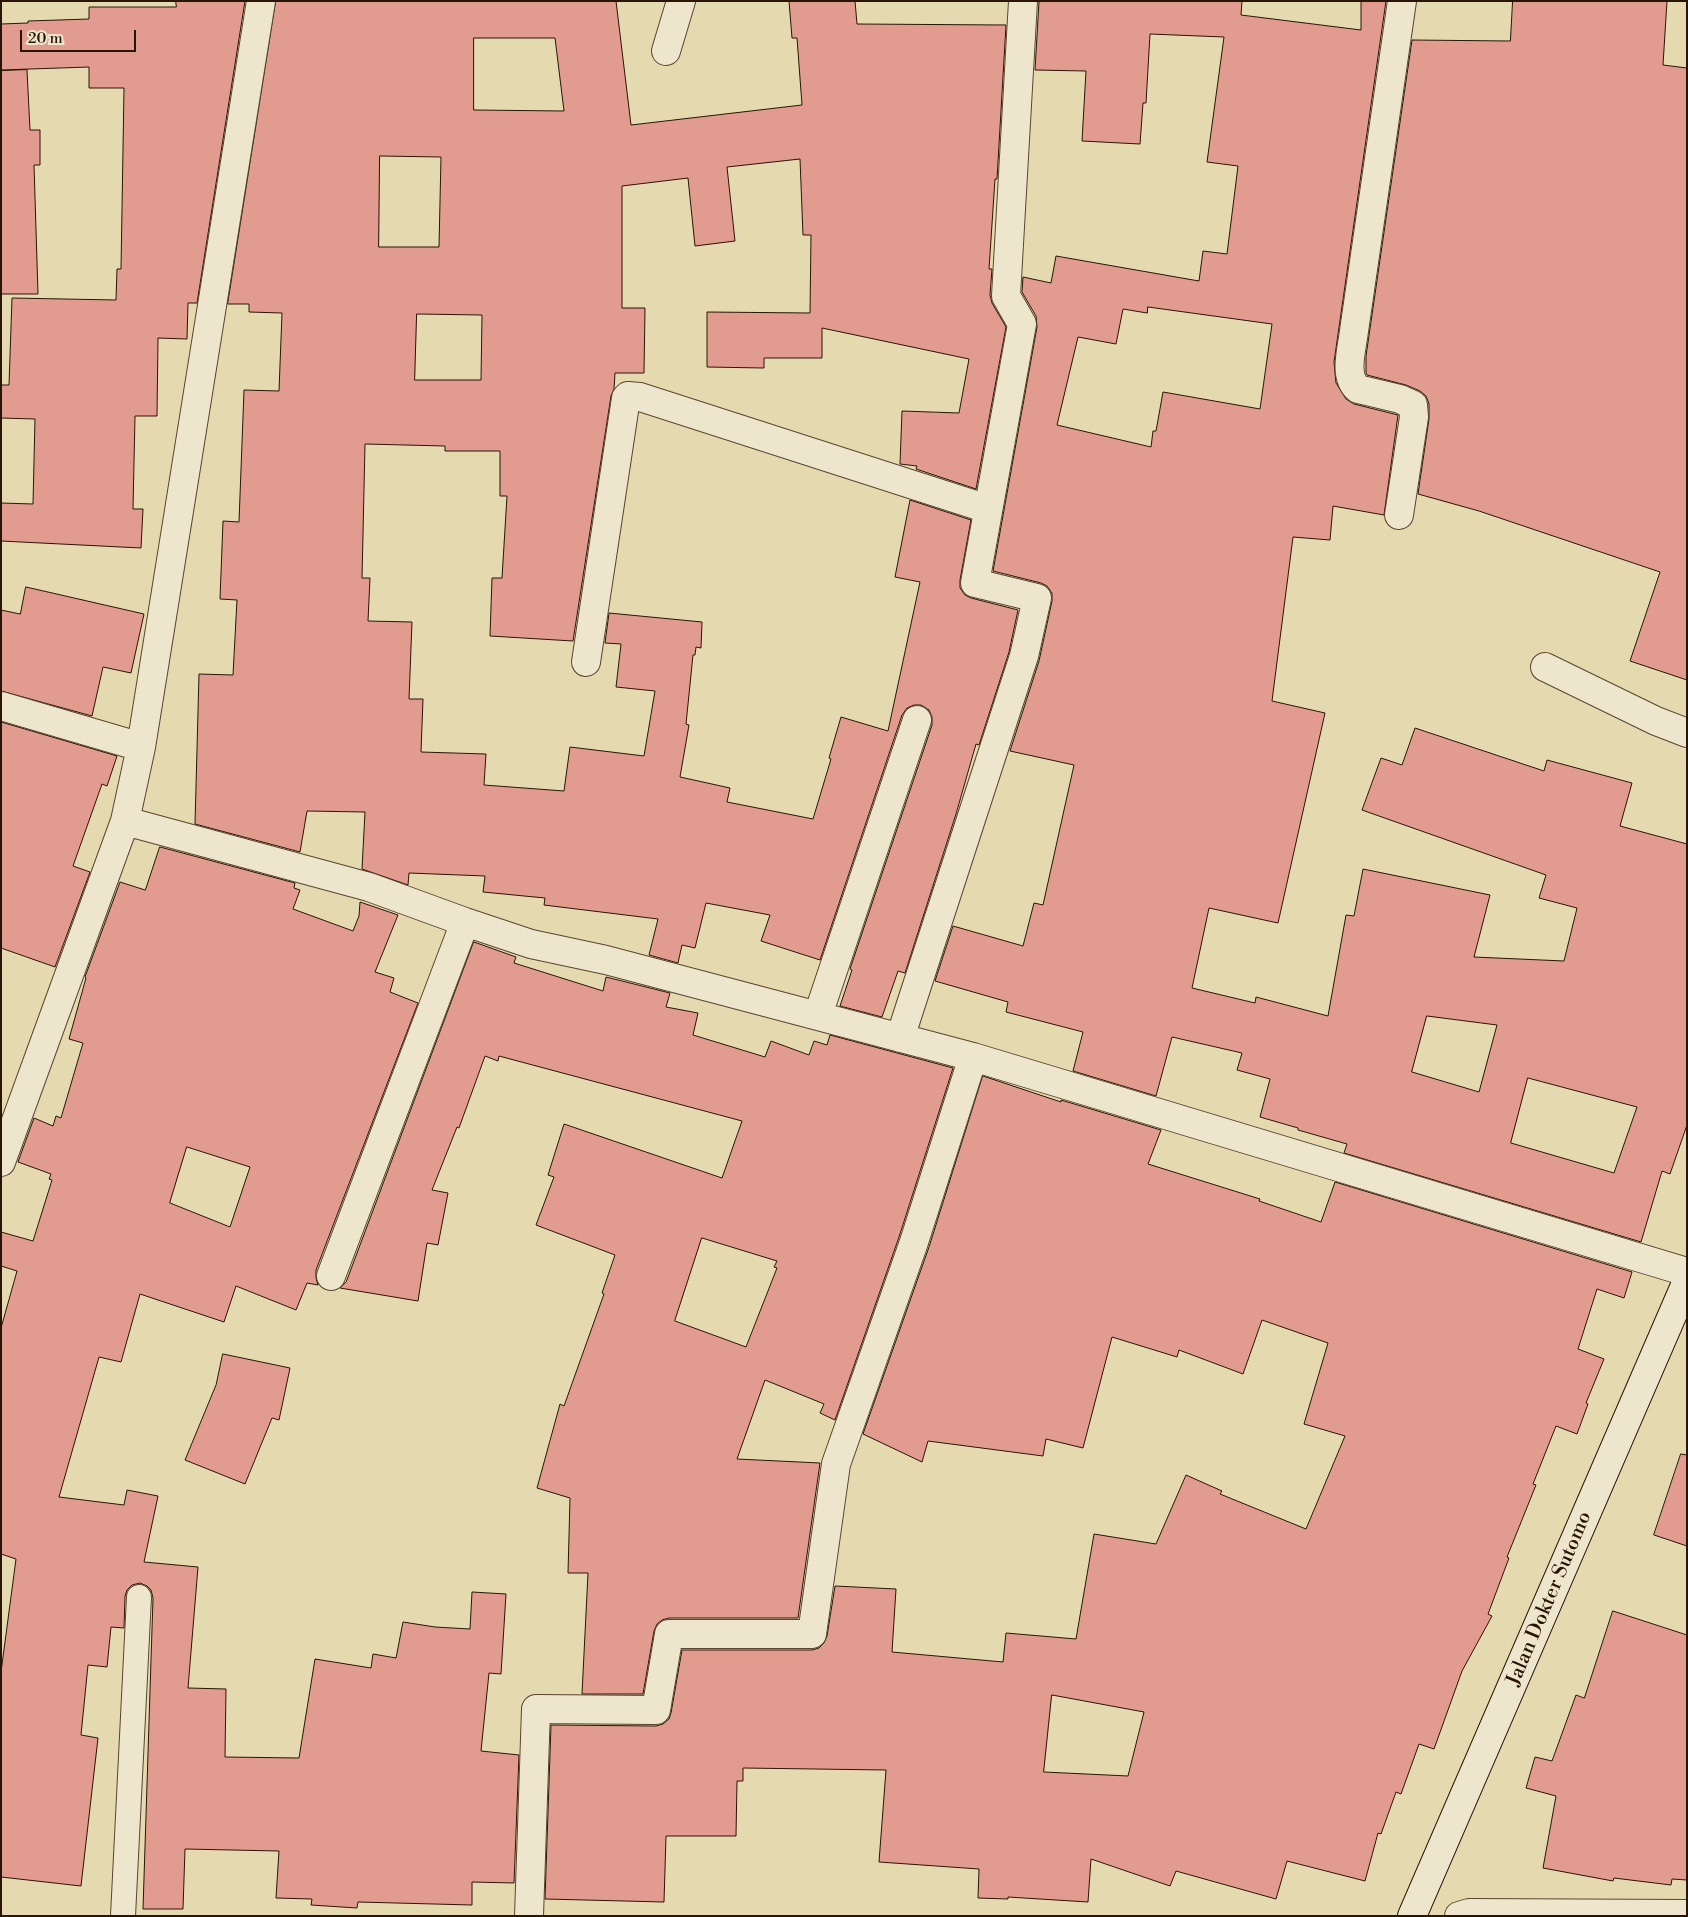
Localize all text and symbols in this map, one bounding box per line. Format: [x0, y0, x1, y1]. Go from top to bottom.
scale bar [22, 20, 139, 52]
text: 20 m [28, 29, 63, 48]
street label: Jalan Dokter Sutomo [1502, 1508, 1598, 1690]

